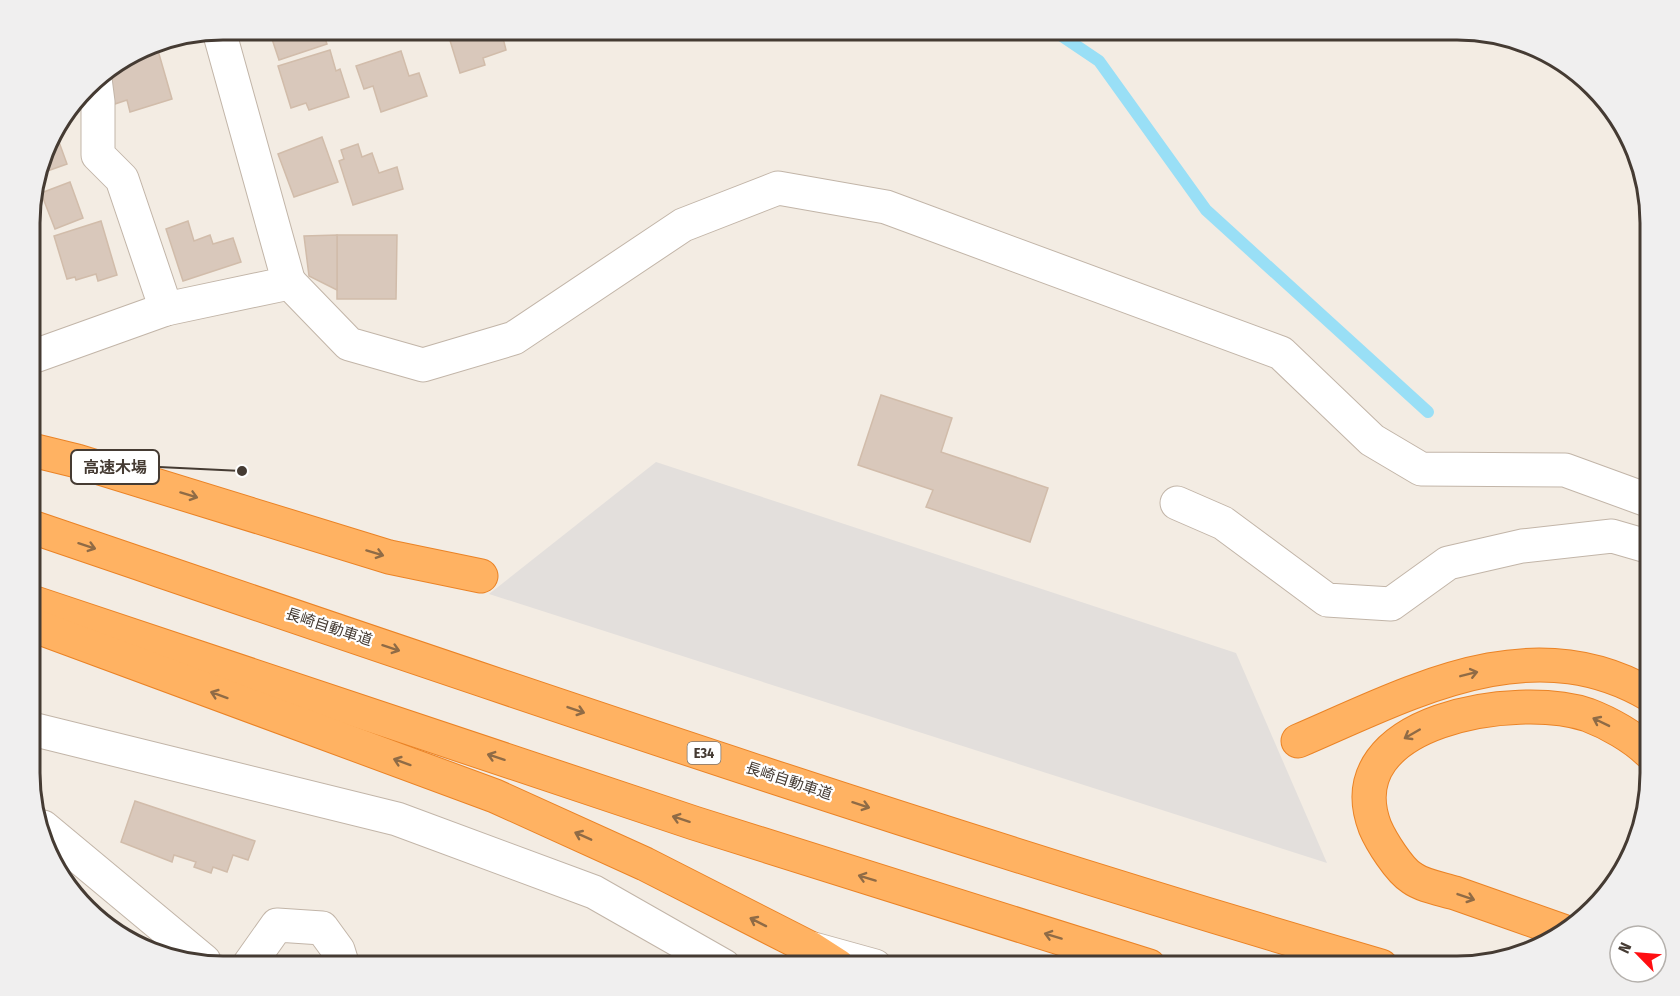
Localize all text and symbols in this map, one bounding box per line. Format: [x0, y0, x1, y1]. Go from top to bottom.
callout: 高速木場 [71, 450, 159, 484]
text: 高速木場 [83, 458, 147, 477]
one-way arrow [179, 490, 198, 501]
one-way arrow [77, 541, 96, 552]
one-way arrow [365, 548, 384, 559]
street label: 長崎自動車道 [283, 605, 375, 649]
one-way arrow [382, 643, 400, 654]
one-way arrow [1459, 668, 1478, 680]
one-way arrow [210, 688, 229, 699]
one-way arrow [566, 705, 585, 716]
one-way arrow [1592, 715, 1610, 727]
one-way arrow [1404, 728, 1421, 740]
road number: E34 [688, 742, 720, 764]
one-way arrow [487, 751, 506, 762]
one-way arrow [393, 756, 412, 767]
street label: 長崎自動車道 [743, 759, 835, 803]
one-way arrow [851, 800, 870, 811]
one-way arrow [672, 813, 691, 824]
one-way arrow [574, 830, 592, 841]
one-way arrow [858, 871, 877, 882]
one-way arrow [1457, 893, 1475, 904]
one-way arrow [749, 915, 767, 927]
north arrow [1608, 924, 1668, 984]
one-way arrow [1044, 930, 1063, 941]
text: N [1614, 940, 1635, 956]

